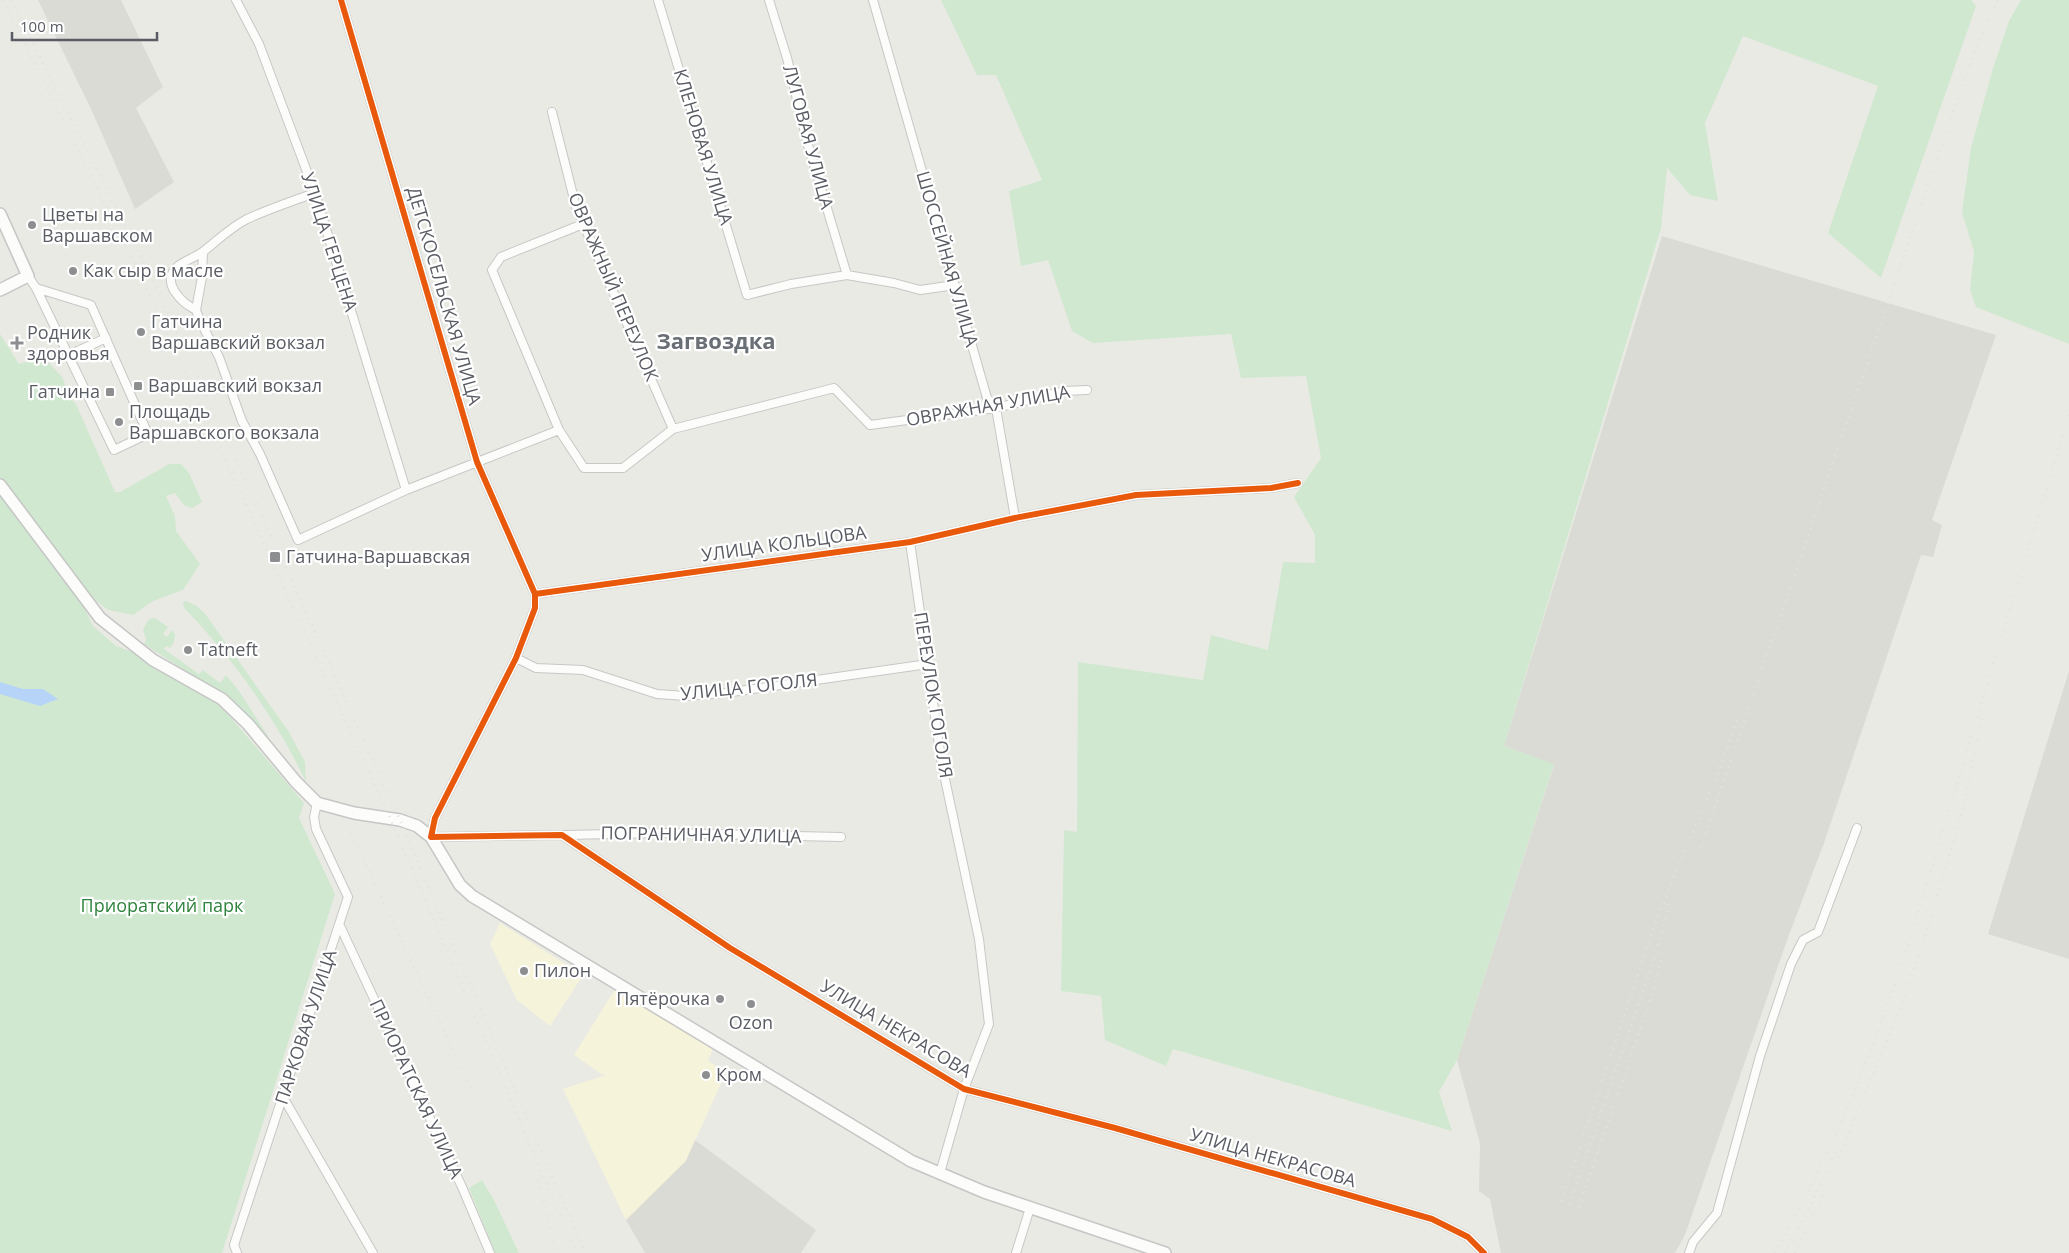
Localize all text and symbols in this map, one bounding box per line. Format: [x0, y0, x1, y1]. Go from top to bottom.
scale bar [12, 10, 158, 42]
text: 100 m [20, 16, 64, 36]
street label: ЛУГОВАЯ УЛИЦА [778, 62, 840, 212]
street label: КЛЕНОВАЯ УЛИЦА [669, 66, 739, 228]
street label: ШОССЕЙНАЯ УЛИЦА [911, 168, 985, 350]
street label: УЛИЦА ГЕРЦЕНА [296, 169, 364, 315]
street label: ДЕТСКОСЕЛЬСКАЯ УЛИЦА [402, 184, 488, 408]
street label: ОВРАЖНЫЙ ПЕРЕУЛОК [563, 189, 665, 385]
place label: Цветы на Варшавском [42, 202, 153, 247]
marker: Цветы на Варшавском [26, 219, 38, 231]
place label: Как сыр в масле [83, 258, 223, 282]
marker: Как сыр в масле [67, 265, 79, 277]
place label: Гатчина Варшавский вокзал [151, 309, 325, 354]
place label: Родник здоровья [27, 320, 110, 365]
district label: Загвоздка [656, 325, 776, 355]
marker: Гатчина Варшавский вокзал [135, 326, 147, 338]
marker: Родник здоровья [11, 337, 23, 349]
place label: Варшавский вокзал [148, 373, 322, 397]
place label: Гатчина [28, 379, 100, 403]
street label: ОВРАЖНАЯ УЛИЦА [904, 379, 1072, 431]
marker: Варшавский вокзал [132, 380, 144, 392]
marker: Гатчина [104, 386, 116, 398]
place label: Площадь Варшавского вокзала [129, 399, 319, 444]
marker: Площадь Варшавского вокзала [113, 416, 125, 428]
street label: УЛИЦА КОЛЬЦОВА [700, 519, 868, 566]
place label: Гатчина-Варшавская [286, 544, 470, 568]
marker: Гатчина-Варшавская [268, 550, 282, 564]
street label: ПЕРЕУЛОК ГОГОЛЯ [909, 610, 959, 780]
place label: Tatneft [198, 637, 258, 661]
marker: Tatneft [182, 644, 194, 656]
street label: УЛИЦА ГОГОЛЯ [679, 667, 819, 705]
street label: ПОГРАНИЧНАЯ УЛИЦА [600, 820, 802, 848]
park label: Приоратский парк [81, 893, 244, 917]
street label: ПАРКОВАЯ УЛИЦА [269, 946, 342, 1107]
place label: Пилон [534, 958, 591, 982]
marker: Пилон [518, 965, 530, 977]
street label: УЛИЦА НЕКРАСОВА [817, 974, 977, 1083]
place label: Пятёрочка [616, 986, 710, 1010]
marker: Пятёрочка [714, 993, 726, 1005]
street label: ПРИОРАТСКАЯ УЛИЦА [365, 995, 469, 1183]
marker: Ozon [745, 998, 757, 1010]
place label: Ozon [729, 1010, 773, 1034]
place label: Кром [716, 1062, 762, 1086]
marker: Кром [700, 1069, 712, 1081]
street label: УЛИЦА НЕКРАСОВА [1187, 1122, 1360, 1192]

